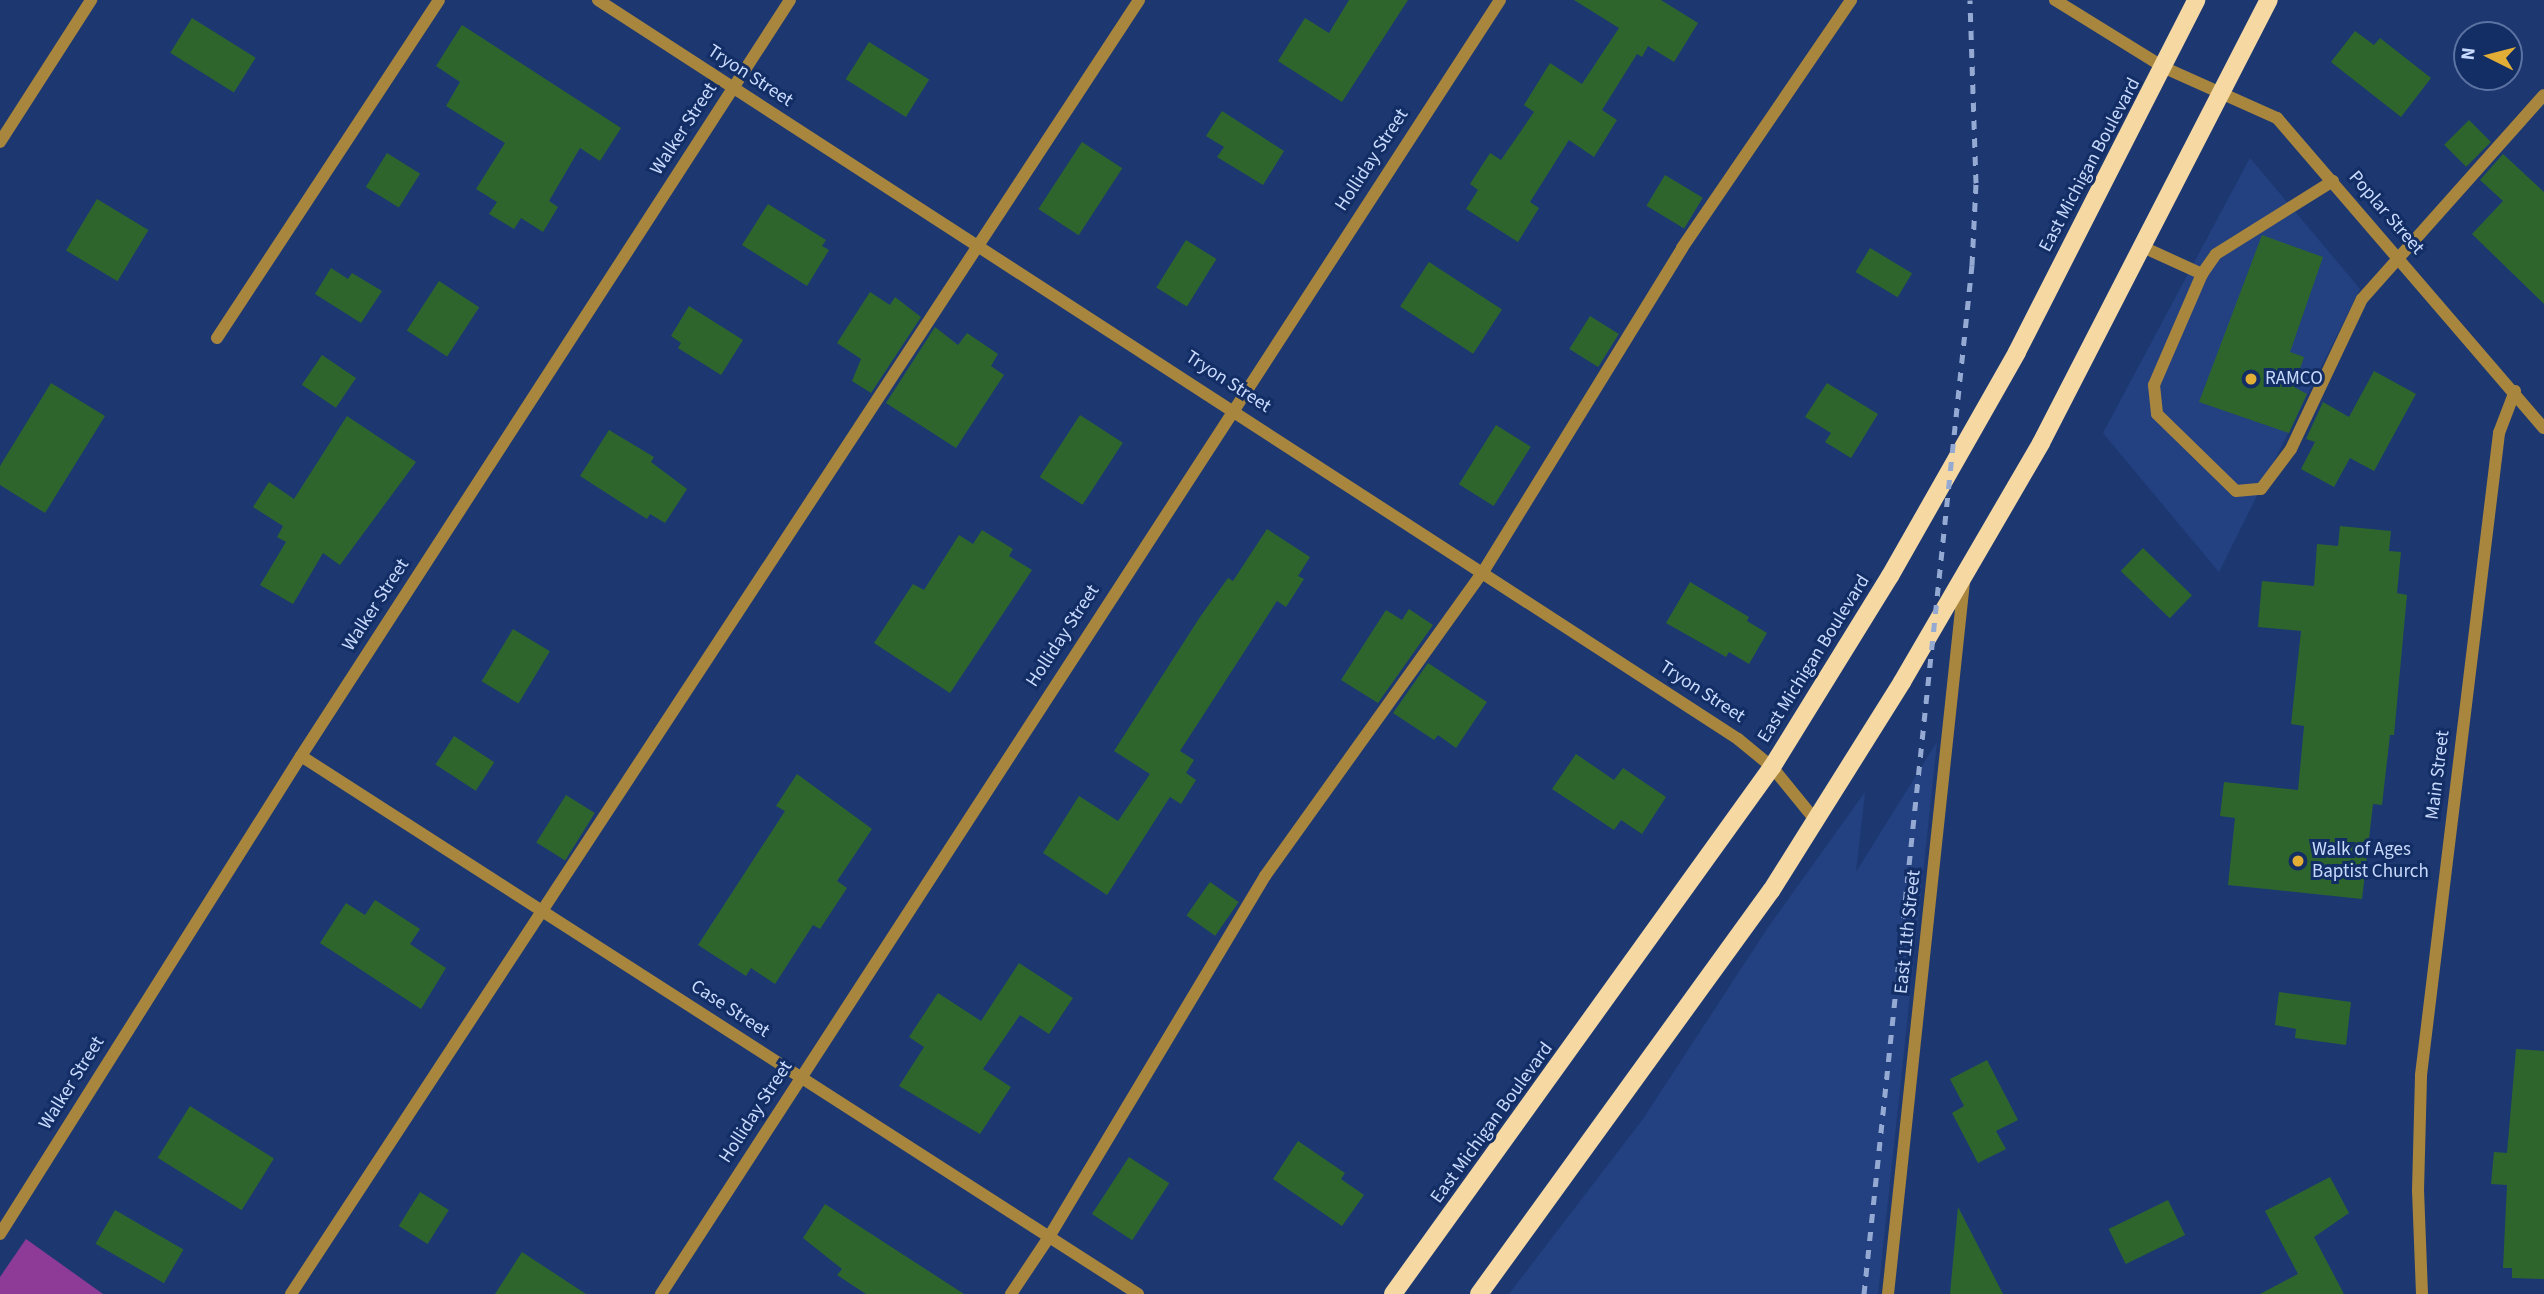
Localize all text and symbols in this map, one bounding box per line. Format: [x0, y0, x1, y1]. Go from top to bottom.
north arrow [2453, 21, 2523, 91]
street label: Tryon Street [703, 40, 797, 112]
text: N [2455, 46, 2483, 62]
street label: East Michigan Boulevard [2034, 74, 2146, 256]
street label: Walker Street [646, 79, 722, 179]
street label: Holliday Street [1330, 105, 1414, 215]
street label: Poplar Street [2343, 166, 2429, 260]
street label: Tryon Street [1181, 346, 1275, 418]
place label: RAMCO [2265, 368, 2323, 390]
marker: RAMCO [2243, 371, 2259, 387]
street label: Walker Street [338, 555, 414, 655]
street label: East Michigan Boulevard [1753, 571, 1875, 747]
street label: Holliday Street [1021, 581, 1105, 691]
street label: Tryon Street [1655, 656, 1749, 728]
street label: Main Street [2421, 729, 2455, 821]
place label: Walk of Ages Baptist Church [2312, 839, 2429, 883]
marker: Walk of Ages Baptist Church [2290, 853, 2306, 869]
street label: East 11th Street [1890, 869, 1926, 995]
street label: Case Street [686, 975, 774, 1043]
street label: Walker Street [34, 1032, 110, 1134]
street label: East Michigan Boulevard [1426, 1038, 1558, 1208]
street label: Holliday Street [714, 1057, 798, 1167]

